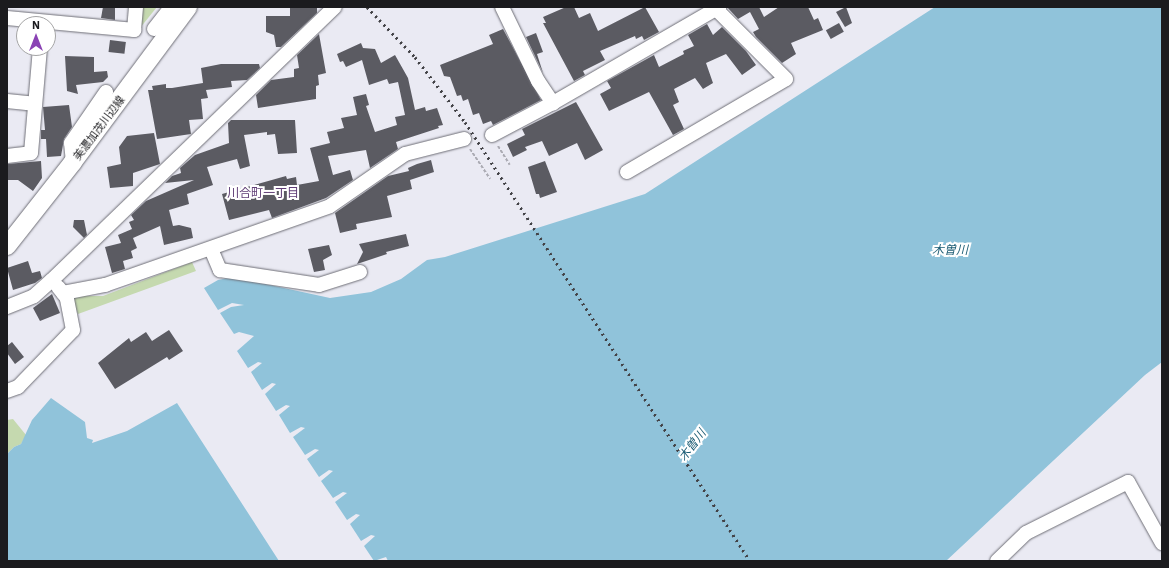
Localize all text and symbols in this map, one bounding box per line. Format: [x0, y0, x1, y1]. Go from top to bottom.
north arrow [16, 16, 56, 56]
text: N [32, 18, 40, 32]
street label: 美濃加茂川辺線 [71, 93, 127, 163]
district label: 川合町一丁目 [227, 186, 299, 200]
water label: 木曽川 [932, 243, 968, 257]
water label: 木曽川 [675, 426, 709, 464]

